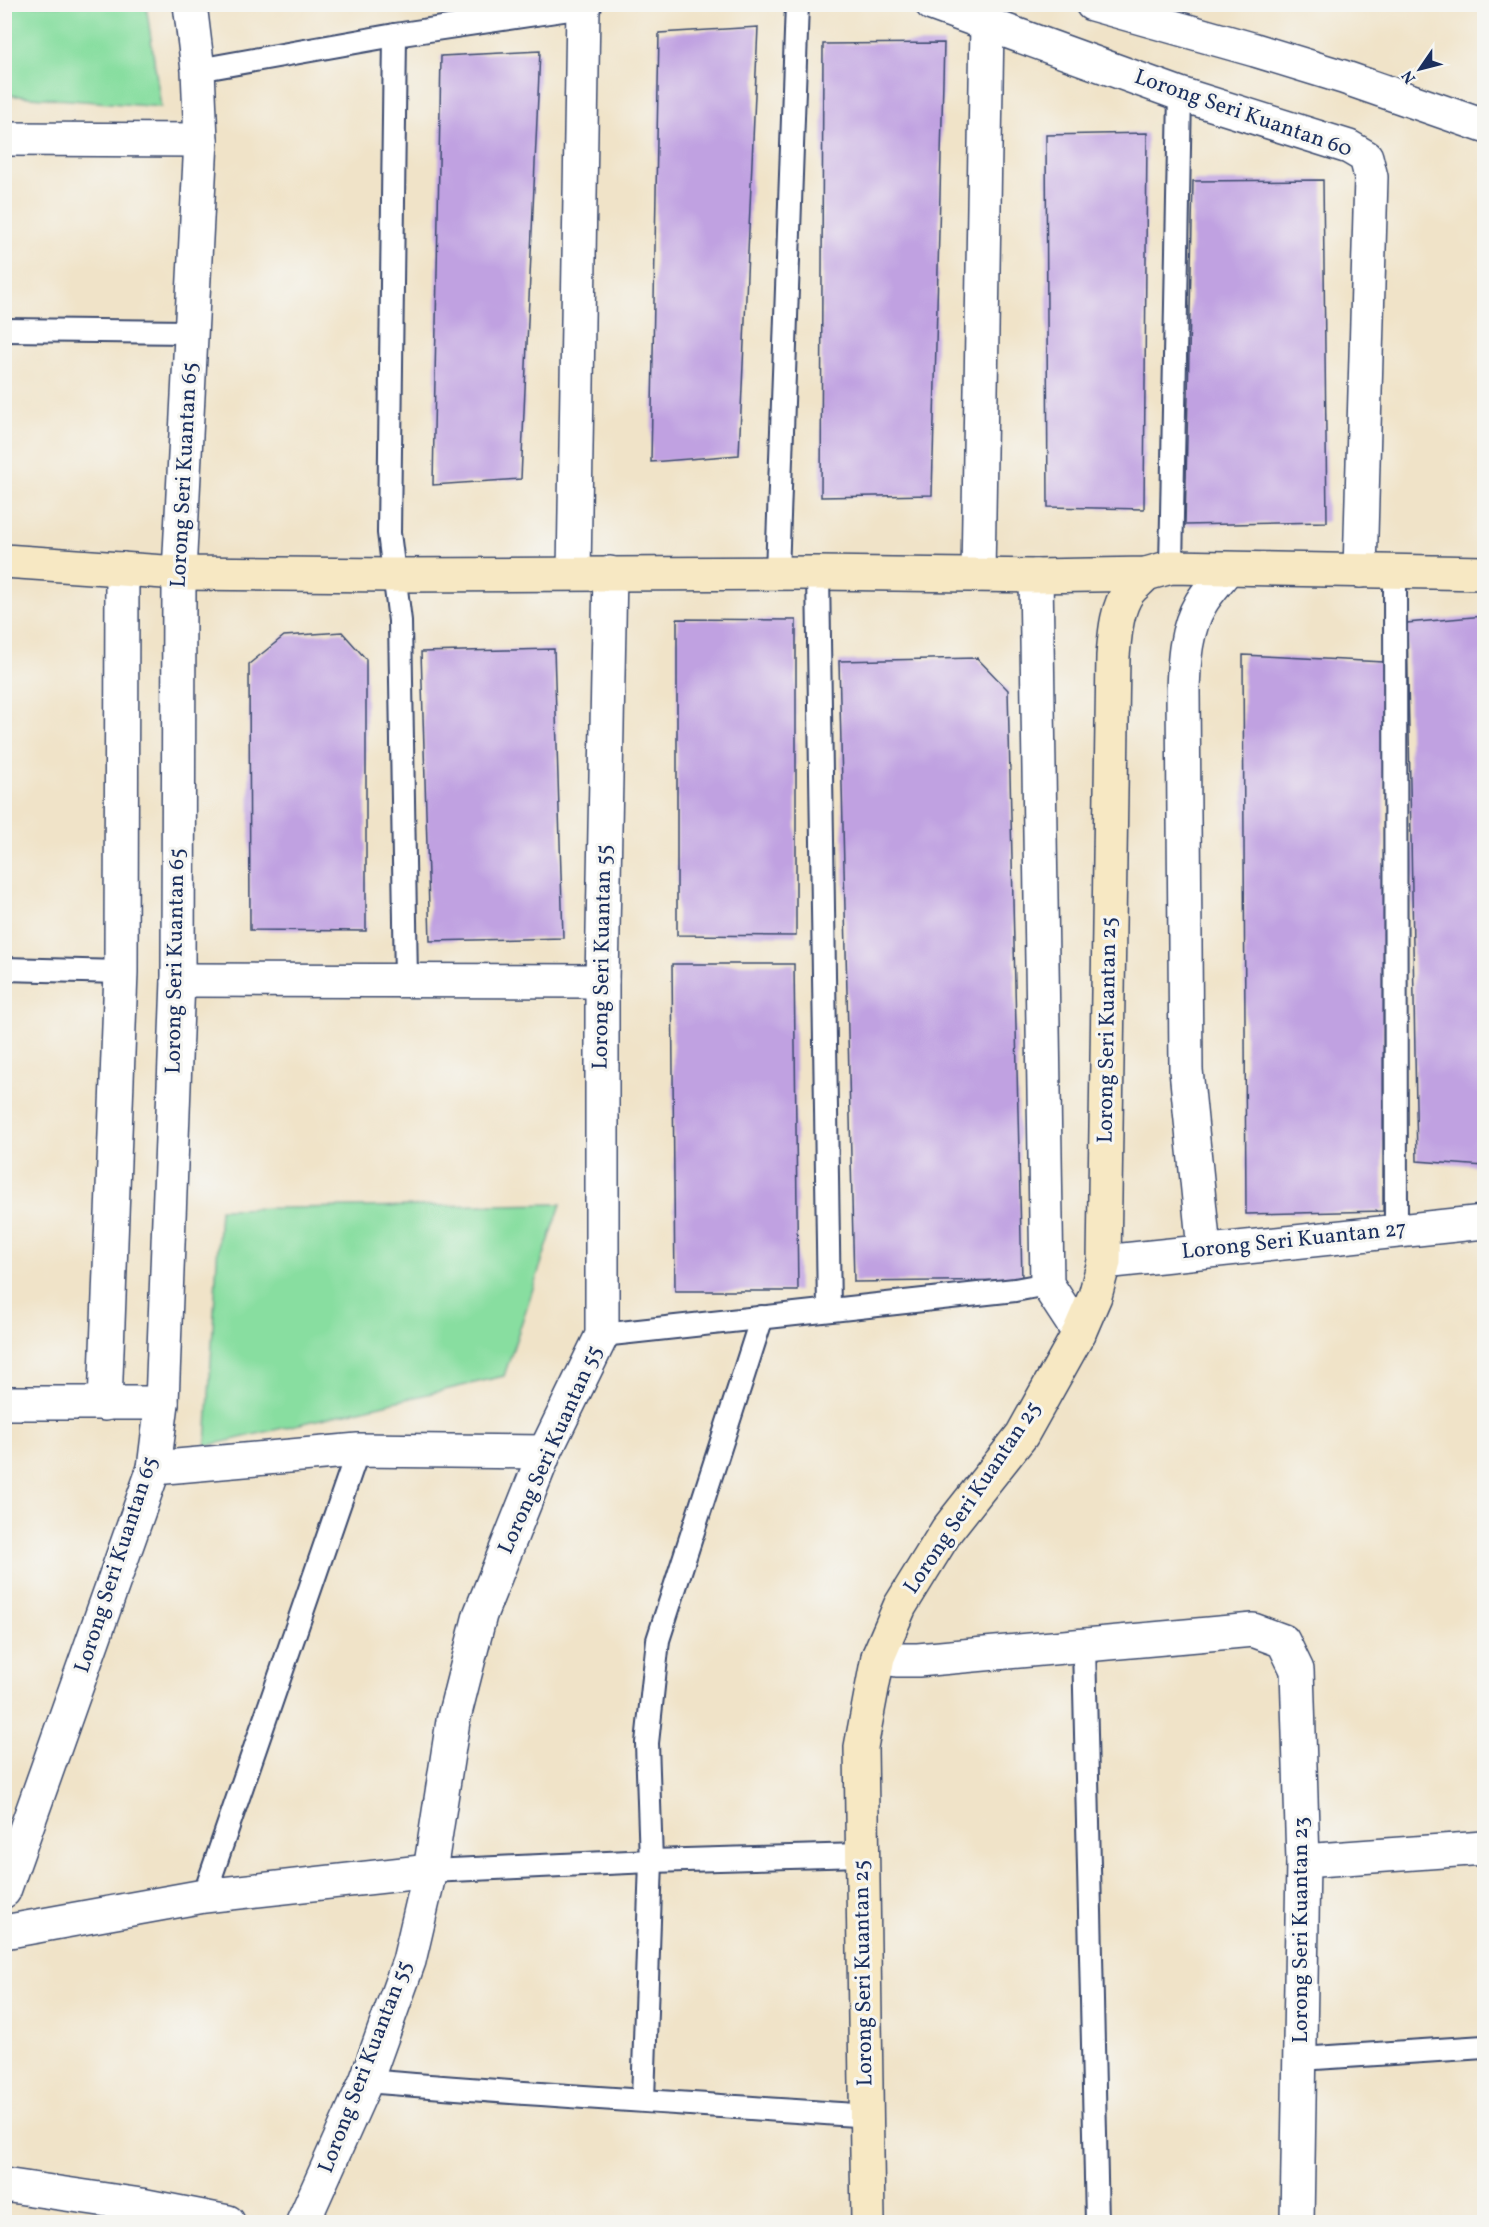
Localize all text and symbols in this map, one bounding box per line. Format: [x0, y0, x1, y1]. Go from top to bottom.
north arrow [1390, 39, 1450, 99]
street label: Lorong Seri Kuantan 60 [1130, 62, 1356, 166]
text: N [1397, 65, 1422, 88]
street label: Lorong Seri Kuantan 65 [164, 361, 206, 589]
street label: Lorong Seri Kuantan 55 [586, 844, 620, 1070]
street label: Lorong Seri Kuantan 65 [159, 848, 193, 1074]
street label: Lorong Seri Kuantan 25 [1091, 916, 1125, 1144]
street label: Lorong Seri Kuantan 27 [1180, 1214, 1408, 1268]
street label: Lorong Seri Kuantan 55 [491, 1341, 611, 1559]
street label: Lorong Seri Kuantan 25 [897, 1395, 1049, 1601]
street label: Lorong Seri Kuantan 65 [67, 1453, 167, 1677]
street label: Lorong Seri Kuantan 23 [1286, 1817, 1317, 2043]
street label: Lorong Seri Kuantan 25 [847, 1859, 881, 2087]
street label: Lorong Seri Kuantan 55 [311, 1956, 421, 2178]

